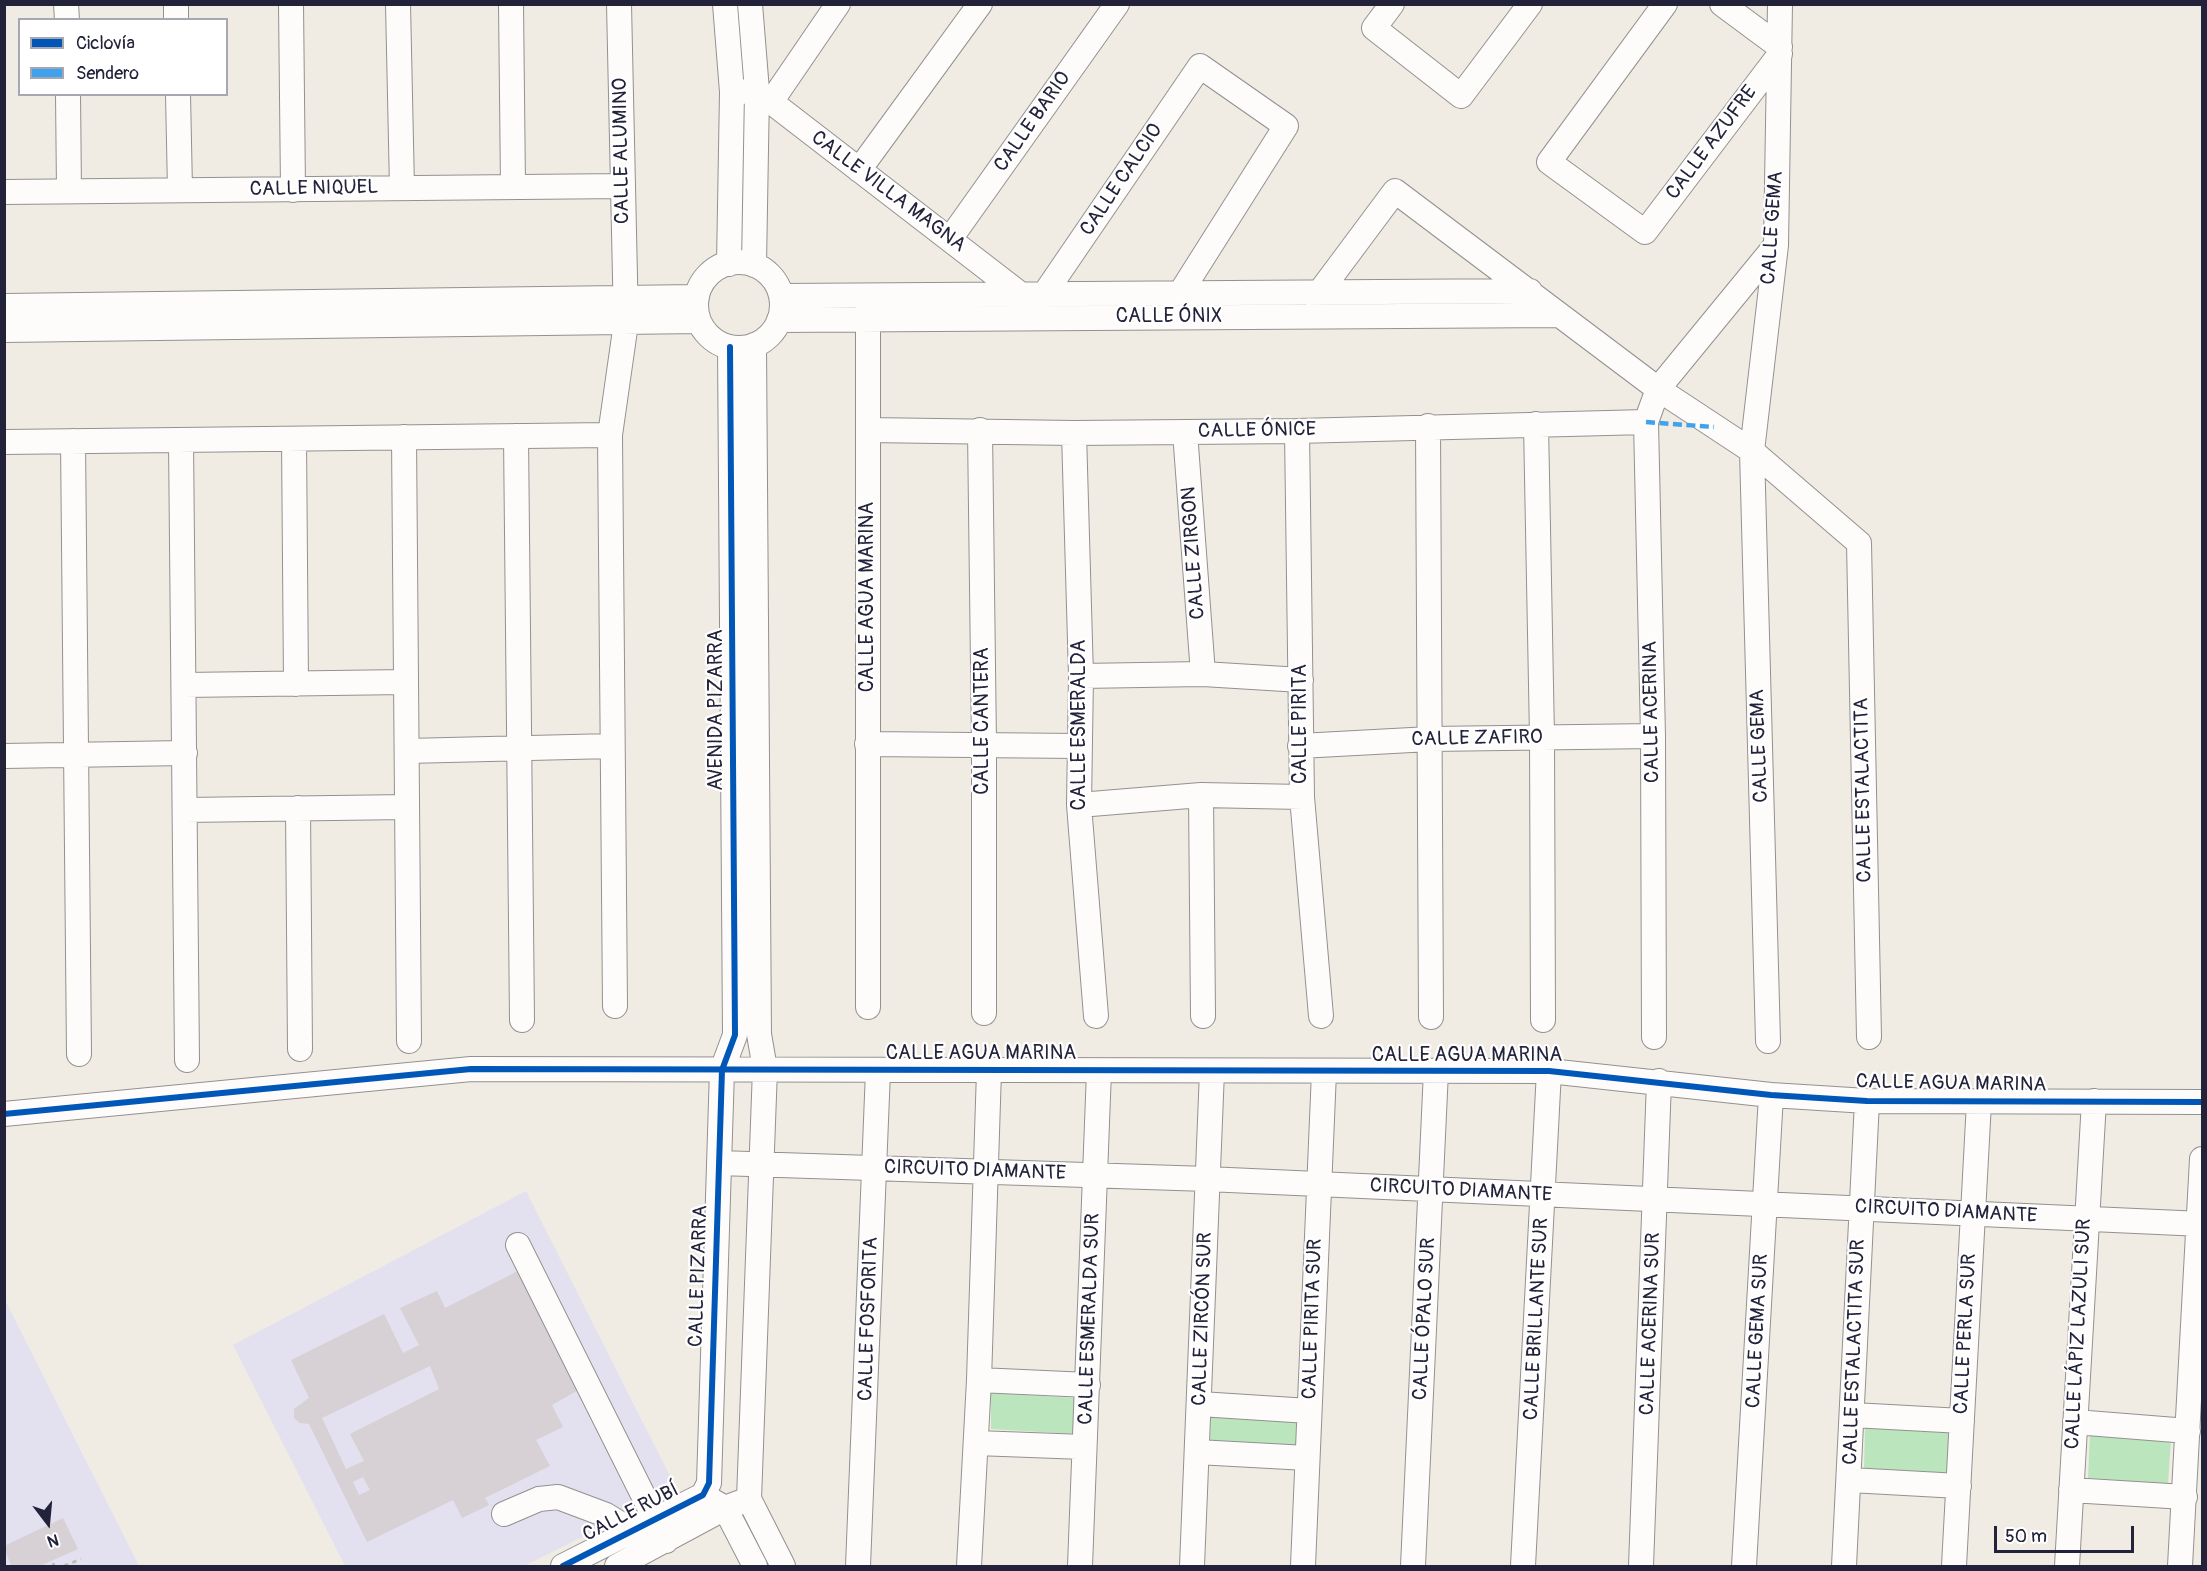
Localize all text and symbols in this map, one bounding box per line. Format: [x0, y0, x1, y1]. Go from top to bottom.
legend [18, 18, 228, 96]
text: Ciclovía [76, 32, 135, 55]
text: Sendero [76, 62, 139, 85]
street label: CALLE BARIO [990, 67, 1076, 177]
street label: CALLE ALUMINO [609, 78, 635, 224]
street label: CALLE AZUFRE [1661, 81, 1763, 205]
street label: CALLE CALCIO [1076, 119, 1168, 241]
street label: CALLE VILLA MAGNA [806, 126, 970, 258]
street label: CALLE GEMA [1757, 170, 1789, 286]
street label: CALLE NIQUEL [249, 176, 379, 202]
street label: CALLE ÓNIX [1116, 305, 1222, 329]
street label: CALLE ÓNICE [1198, 418, 1316, 444]
street label: CALLE ZIRGON [1177, 486, 1211, 620]
street label: CALLE AGUA MARINA [856, 502, 880, 692]
street label: AVENIDA PIZARRA [705, 629, 729, 791]
street label: CALLE ESMERALDA [1068, 640, 1092, 810]
street label: CALLE ACERINA [1639, 641, 1665, 783]
street label: CALLE CANTERA [971, 647, 995, 795]
street label: CALLE PIRITA [1289, 664, 1313, 784]
street label: CALLE GEMA [1746, 689, 1774, 803]
street label: CALLE ESTALACTITA [1850, 697, 1878, 883]
street label: CALLE ZAFIRO [1411, 726, 1543, 752]
street label: CALLE AGUA MARINA [886, 1042, 1076, 1066]
street label: CALLE AGUA MARINA [1372, 1044, 1562, 1068]
street label: CALLE AGUA MARINA [1856, 1070, 2046, 1098]
street label: CIRCUITO DIAMANTE [883, 1156, 1067, 1186]
street label: CIRCUITO DIAMANTE [1369, 1174, 1553, 1208]
street label: CIRCUITO DIAMANTE [1854, 1195, 2038, 1229]
street label: CALLE PIZARRA [685, 1205, 713, 1347]
street label: CALLE ESMERALDA SUR [1074, 1213, 1106, 1425]
street label: CALLE BRILLANTE SUR [1520, 1217, 1554, 1421]
street label: CALLE LÁPIZ LAZULI SUR [2061, 1218, 2097, 1450]
street label: CALLE ZIRCÓN SUR [1188, 1232, 1218, 1406]
street label: CALLE ACERINA SUR [1636, 1232, 1666, 1416]
street label: CALLE FOSFORITA [854, 1236, 884, 1402]
street label: CALLE ÓPALO SUR [1409, 1237, 1441, 1401]
street label: CALLE PIRITA SUR [1298, 1238, 1328, 1400]
street label: CALLE ESTALACTITA SUR [1839, 1239, 1871, 1465]
street label: CALLE GEMA SUR [1742, 1253, 1774, 1409]
street label: CALLE PERLA SUR [1950, 1253, 1982, 1415]
street label: CALLE RUBÍ [579, 1479, 683, 1547]
north arrow [18, 1493, 78, 1553]
scale bar [1997, 1514, 2136, 1552]
text: 50 m [2005, 1525, 2047, 1548]
text: N [45, 1529, 61, 1551]

